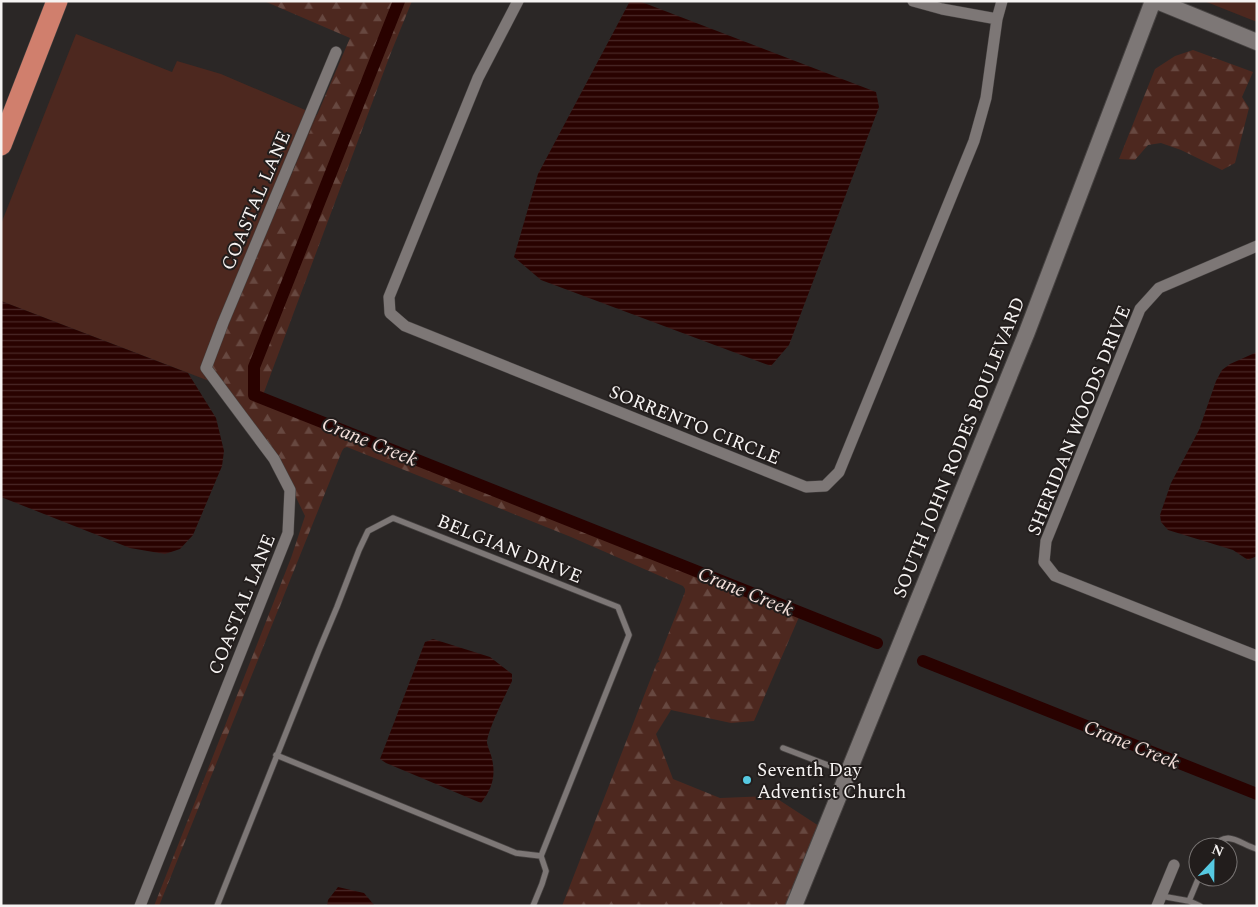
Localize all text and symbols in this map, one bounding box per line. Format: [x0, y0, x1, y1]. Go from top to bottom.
street label: COASTAL LANE [214, 126, 299, 275]
street label: SOUTH JOHN RODES BOULEVARD [886, 293, 1033, 603]
street label: SHERIDAN WOODS DRIVE [1020, 301, 1139, 540]
street label: SORRENTO CIRCLE [604, 378, 785, 473]
water label: Crane Creek [317, 409, 423, 475]
street label: BELGIAN DRIVE [433, 507, 586, 592]
street label: COASTAL LANE [201, 530, 284, 679]
water label: Crane Creek [693, 559, 799, 625]
water label: Crane Creek [1079, 712, 1185, 778]
place label: Seventh Day Adventist Church [757, 756, 906, 807]
marker: Seventh Day Adventist Church [741, 774, 753, 786]
north arrow [1188, 837, 1238, 887]
text: N [1208, 839, 1227, 862]

